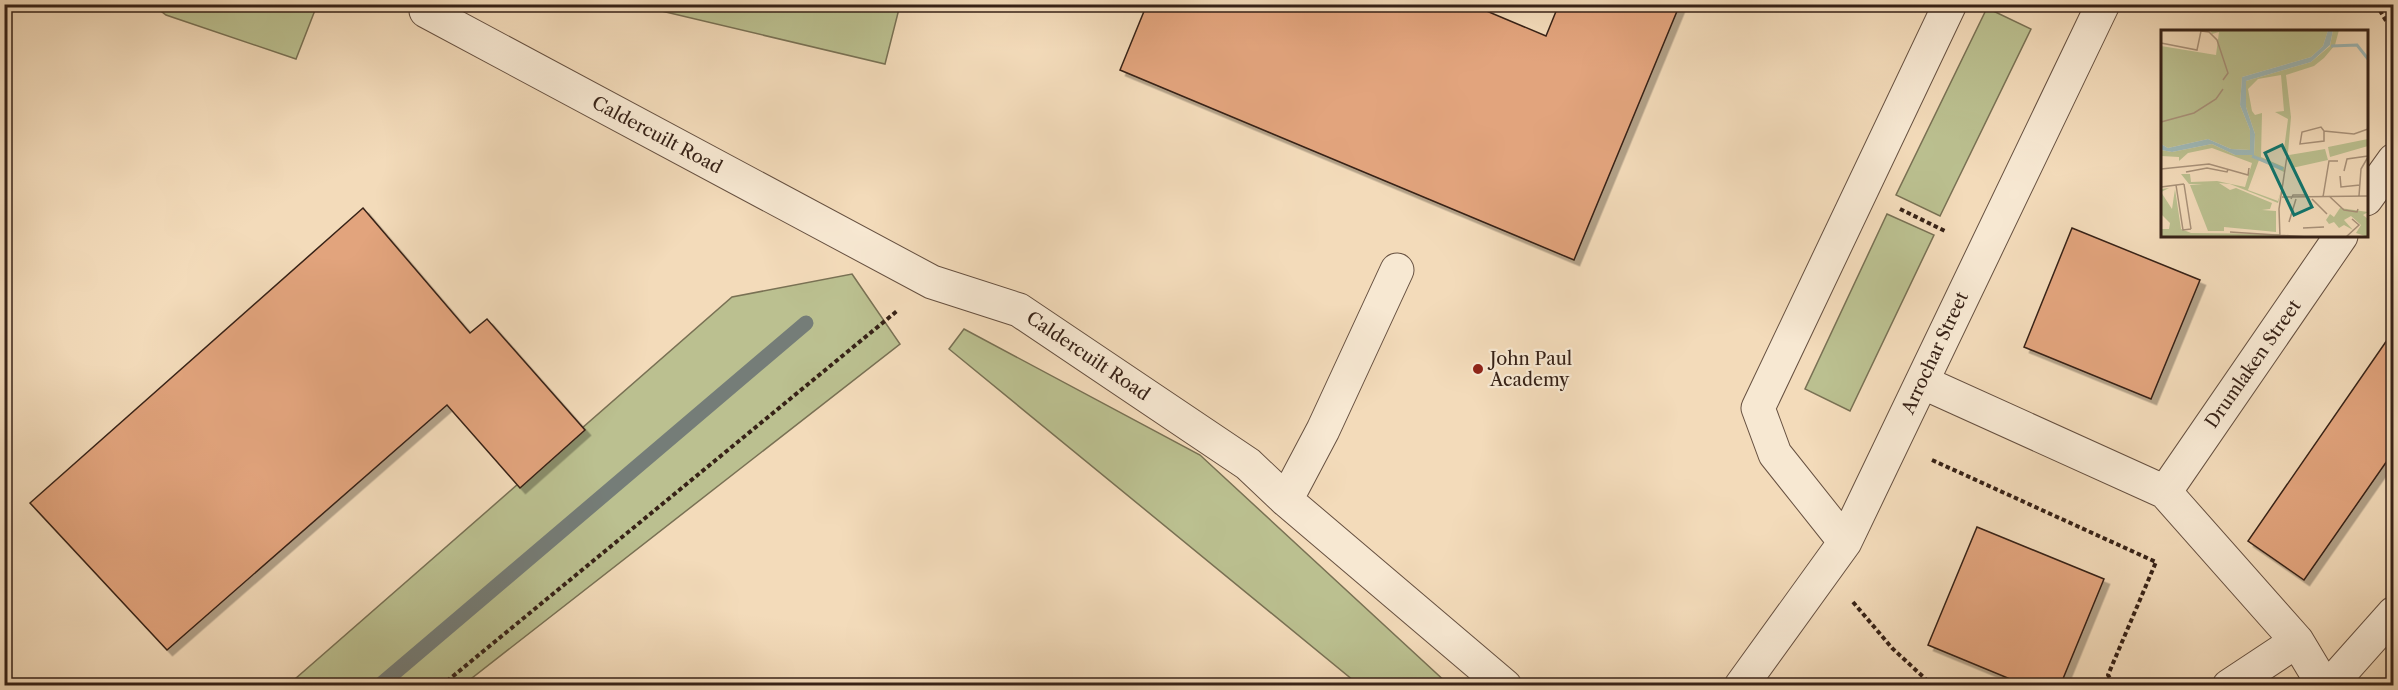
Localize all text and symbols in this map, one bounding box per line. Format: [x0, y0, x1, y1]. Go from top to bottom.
inset map [2161, 30, 2368, 237]
street label: Caldercuilt Road [588, 91, 726, 179]
street label: Arrochar Street [1897, 288, 1973, 419]
street label: Drumlaken Street [2200, 295, 2306, 432]
street label: Caldercuilt Road [1022, 307, 1154, 405]
place label: John Paul Academy [1487, 348, 1572, 391]
marker: John Paul Academy [1471, 362, 1485, 376]

